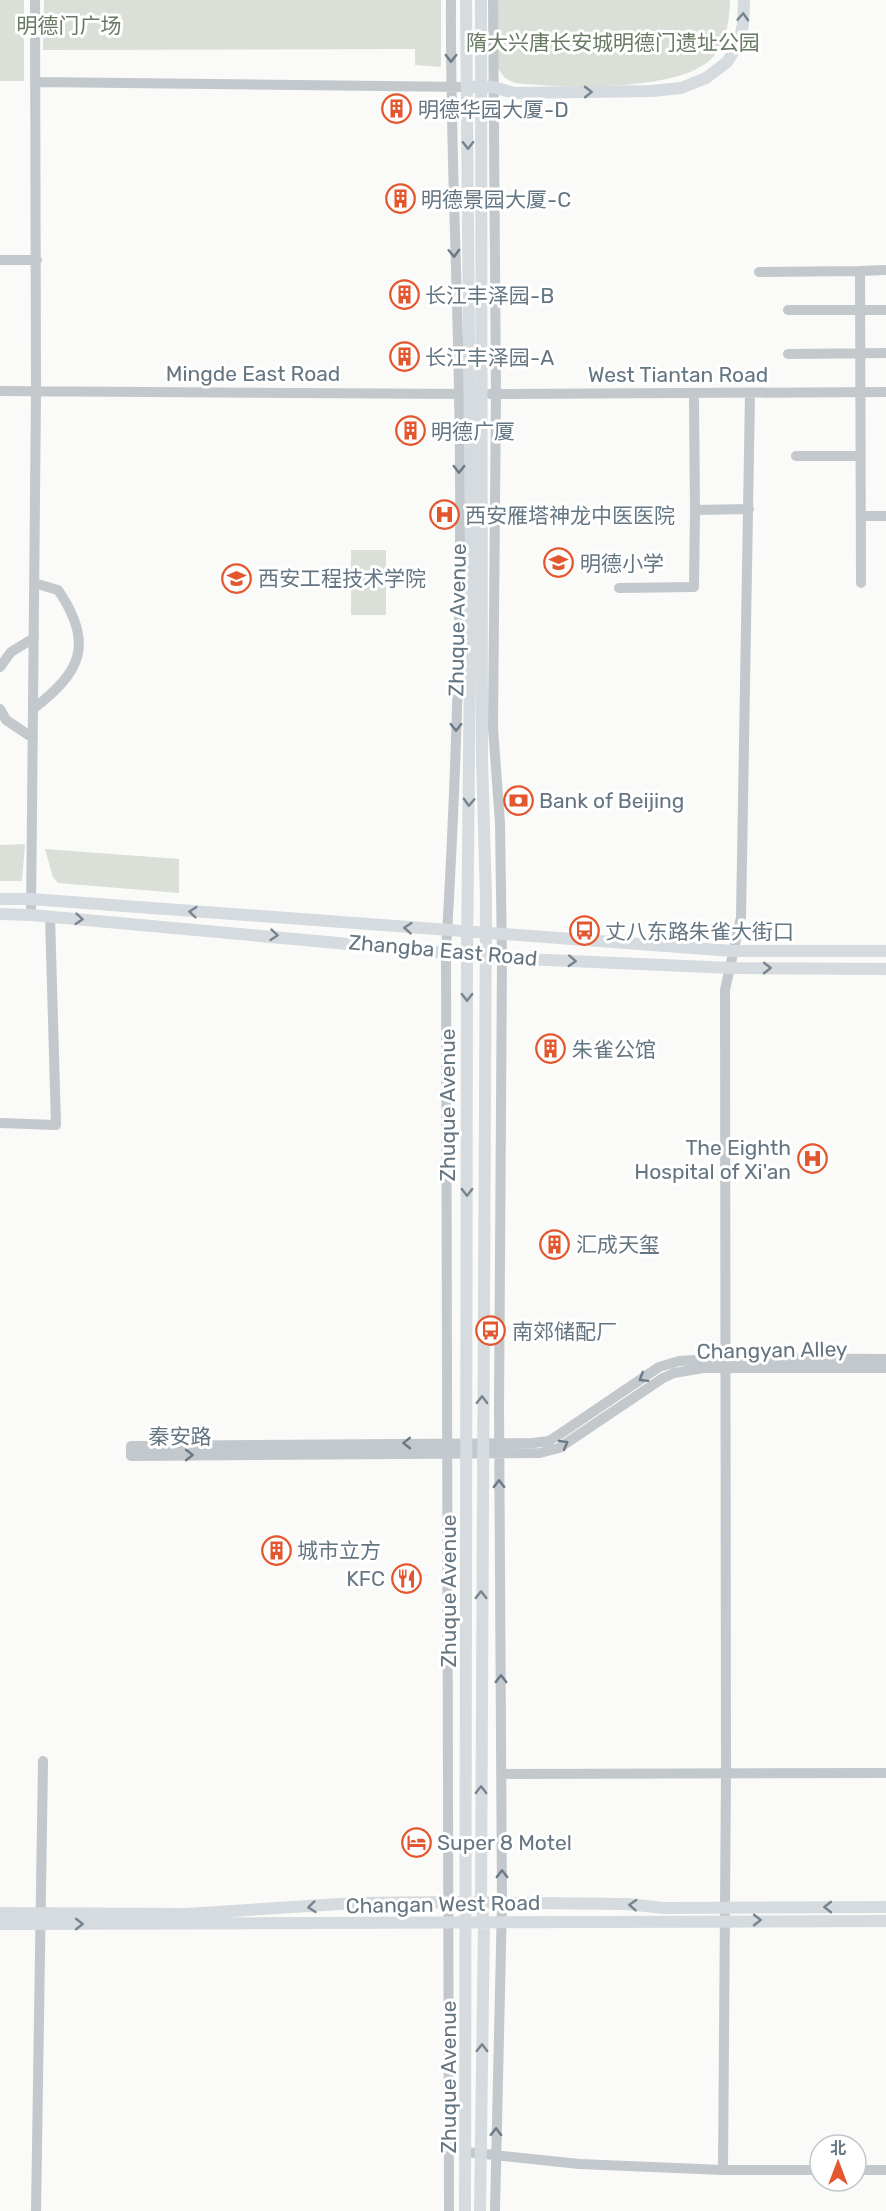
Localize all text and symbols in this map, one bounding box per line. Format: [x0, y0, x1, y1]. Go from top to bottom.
park label: 明德门广场 [17, 13, 122, 38]
one-way arrow [736, 13, 749, 22]
park label: 隋大兴唐长安城明德门遗址公园 [466, 30, 760, 55]
one-way arrow [445, 54, 457, 63]
one-way arrow [583, 86, 592, 98]
building icon: 明德华园大厦-D [381, 93, 413, 125]
place label: 明德华园大厦-D [418, 97, 569, 122]
one-way arrow [462, 141, 474, 150]
building icon: 明德景园大厦-C [384, 183, 416, 215]
place label: 明德景园大厦-C [421, 187, 571, 212]
one-way arrow [448, 249, 461, 258]
building icon: 长江丰泽园-B [388, 279, 420, 311]
place label: 长江丰泽园-B [425, 283, 554, 308]
building icon: 长江丰泽园-A [388, 341, 420, 373]
place label: 长江丰泽园-A [425, 345, 554, 370]
street label: Mingde East Road [166, 361, 340, 386]
street label: West Tiantan Road [588, 362, 768, 387]
building icon: 明德广厦 [394, 415, 426, 447]
place label: 明德广厦 [431, 419, 515, 444]
one-way arrow [453, 465, 465, 474]
hospital icon: 西安雁塔神龙中医医院 [428, 499, 460, 531]
place label: 西安雁塔神龙中医医院 [465, 503, 675, 528]
street label: Zhuque Avenue [443, 543, 471, 697]
school or university icon: 明德小学 [543, 547, 575, 579]
place label: 明德小学 [580, 551, 664, 576]
school or university icon: 西安工程技术学院 [221, 562, 253, 594]
place label: 西安工程技术学院 [258, 566, 426, 591]
one-way arrow [450, 723, 462, 732]
bank icon: Bank of Beijing [502, 784, 534, 816]
place label: Bank of Beijing [539, 788, 684, 813]
one-way arrow [462, 798, 475, 807]
one-way arrow [188, 906, 197, 919]
one-way arrow [75, 912, 84, 925]
bus stop icon: 丈八东路朱雀大街口 [568, 915, 600, 947]
place label: 丈八东路朱雀大街口 [605, 919, 794, 944]
one-way arrow [404, 922, 413, 935]
one-way arrow [269, 928, 278, 941]
street label: Zhangba East Road [347, 929, 539, 971]
one-way arrow [568, 954, 577, 967]
one-way arrow [763, 962, 772, 974]
one-way arrow [461, 992, 473, 1001]
street label: Zhuque Avenue [435, 1028, 460, 1182]
building icon: 朱雀公馆 [535, 1033, 567, 1065]
place label: 朱雀公馆 [572, 1037, 656, 1062]
place label: The Eighth Hospital of Xi'an [634, 1135, 791, 1184]
hospital icon: The Eighth Hospital of Xi'an [796, 1143, 828, 1175]
one-way arrow [461, 1187, 473, 1196]
building icon: 汇成天玺 [539, 1228, 571, 1260]
place label: 汇成天玺 [576, 1232, 660, 1257]
bus stop icon: 南郊储配厂 [475, 1315, 507, 1347]
place label: 南郊储配厂 [512, 1319, 617, 1344]
street label: Changyan Alley [696, 1336, 848, 1364]
one-way arrow [639, 1371, 650, 1382]
one-way arrow [476, 1395, 488, 1404]
street label: 秦安路 [149, 1424, 212, 1449]
one-way arrow [402, 1437, 411, 1449]
one-way arrow [558, 1440, 568, 1451]
one-way arrow [185, 1449, 194, 1461]
one-way arrow [493, 1479, 505, 1488]
street label: Zhuque Avenue [436, 1514, 461, 1668]
building icon: 城市立方 [260, 1534, 292, 1566]
place label: 城市立方 [297, 1538, 381, 1563]
restaurant icon: KFC [390, 1562, 422, 1594]
place label: KFC [346, 1566, 385, 1591]
one-way arrow [475, 1590, 487, 1599]
one-way arrow [495, 1674, 507, 1683]
one-way arrow [475, 1785, 487, 1794]
hotel icon: Super 8 Motel [400, 1826, 432, 1858]
place label: Super 8 Motel [437, 1830, 572, 1855]
one-way arrow [496, 1869, 508, 1878]
street label: Changan West Road [345, 1890, 541, 1918]
one-way arrow [628, 1899, 637, 1912]
one-way arrow [307, 1900, 317, 1913]
one-way arrow [823, 1901, 832, 1913]
one-way arrow [753, 1914, 762, 1927]
one-way arrow [75, 1918, 84, 1930]
street label: Zhuque Avenue [436, 2000, 461, 2154]
one-way arrow [476, 2043, 489, 2052]
one-way arrow [490, 2127, 502, 2136]
north arrow [808, 2133, 868, 2193]
text: 北 [830, 2139, 846, 2158]

